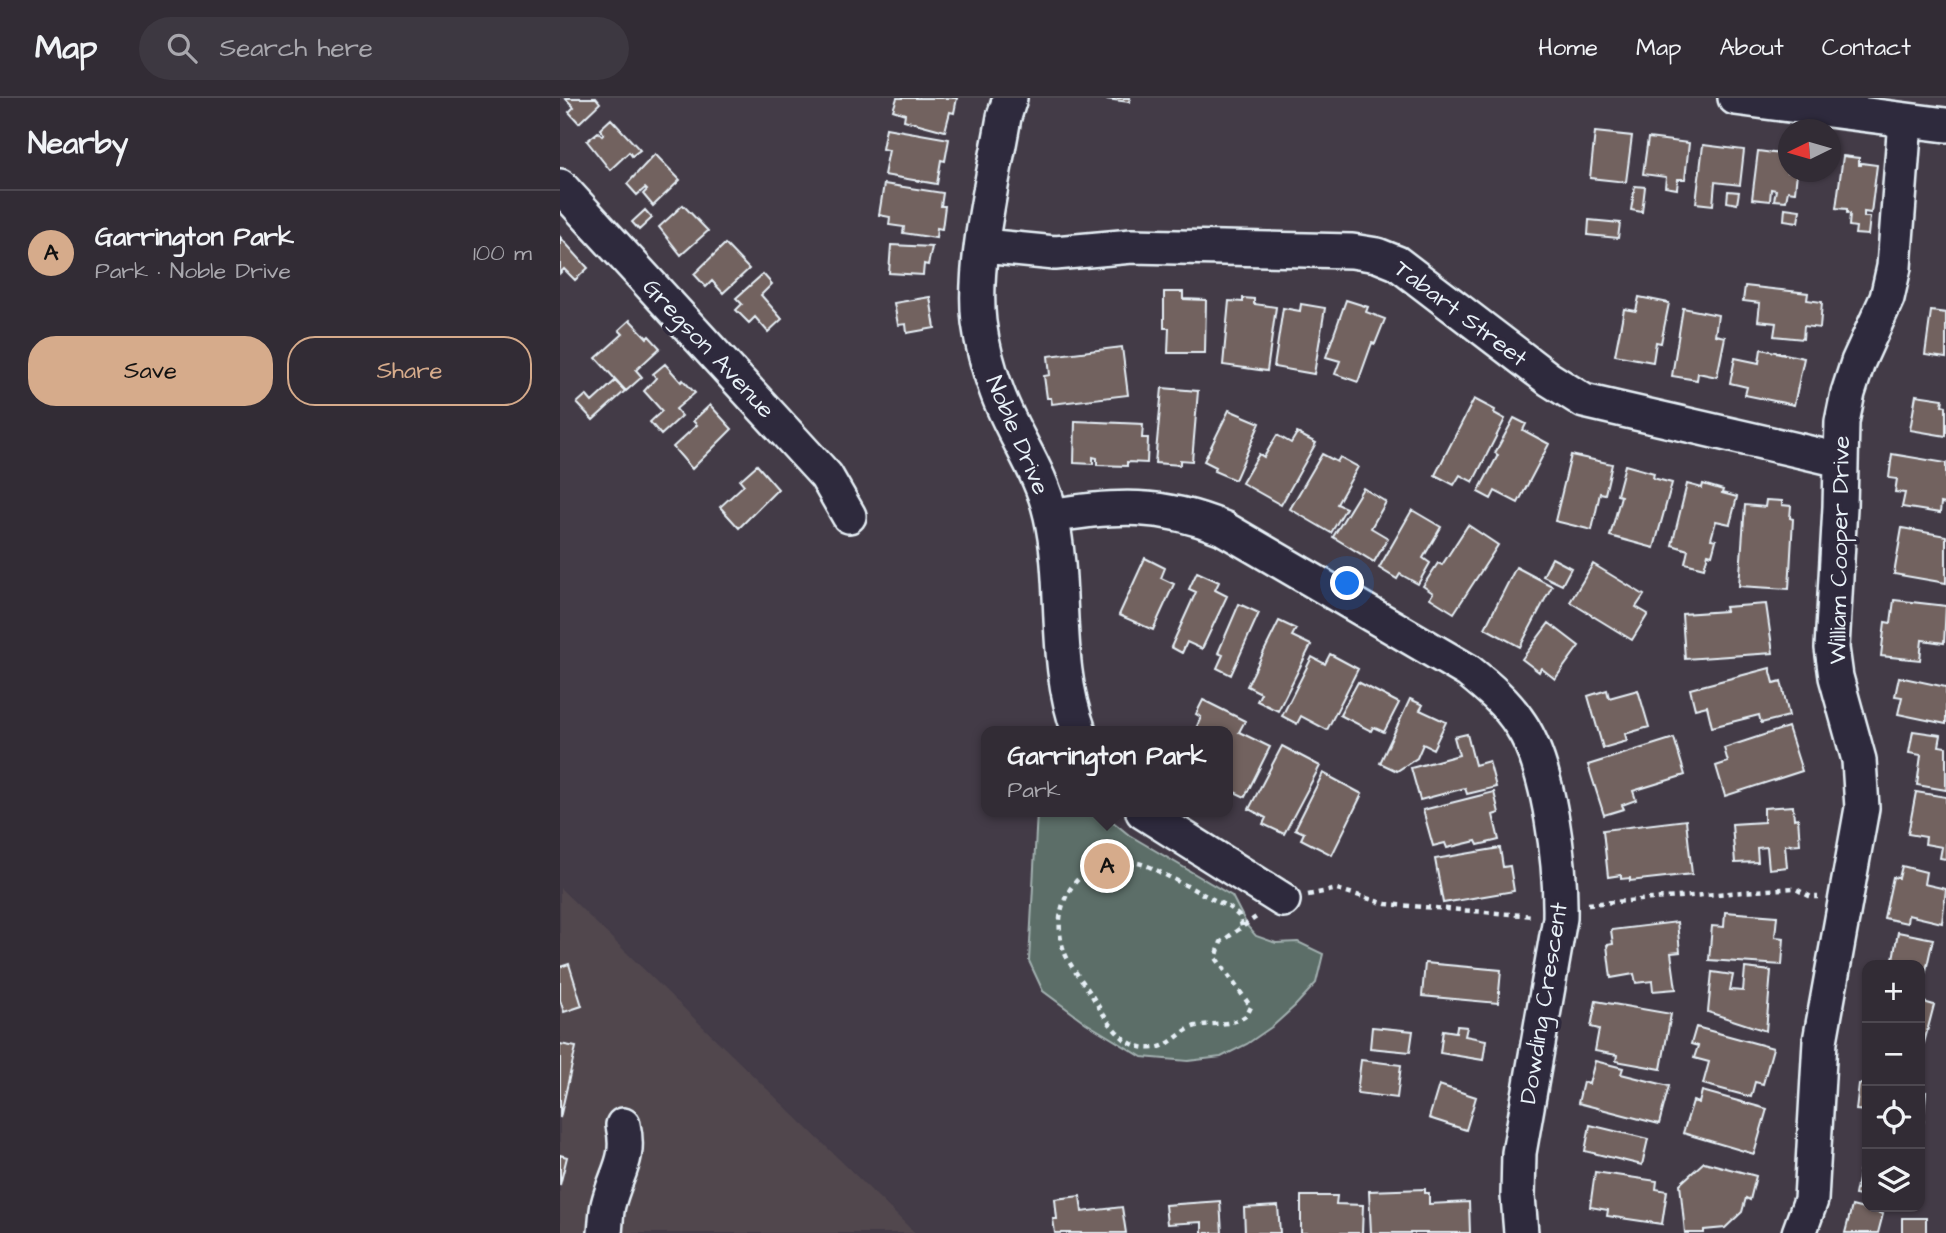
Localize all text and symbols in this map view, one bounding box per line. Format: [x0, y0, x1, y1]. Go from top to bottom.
search box [139, 17, 629, 80]
text: Map [35, 25, 97, 71]
icon: search [163, 29, 201, 67]
text: Search here [219, 30, 373, 66]
text: Home [1538, 31, 1598, 65]
text: Map [1636, 31, 1681, 65]
text: About [1719, 31, 1784, 65]
text: Contact [1822, 31, 1911, 65]
north arrow [1778, 119, 1841, 182]
text: Nearby [28, 123, 128, 165]
text: Garrington Park [95, 219, 294, 255]
text: A [44, 237, 58, 269]
text: 100 m [473, 237, 532, 269]
street label: Tabart Street [1386, 252, 1535, 376]
text: Park · Noble Drive [95, 255, 291, 287]
street label: Gregson Avenue [634, 271, 782, 427]
button: Save [28, 336, 273, 406]
button: Share [287, 336, 532, 406]
street label: Noble Drive [977, 371, 1057, 500]
street label: William Cooper Drive [1821, 435, 1859, 665]
your location [1330, 566, 1364, 600]
popup [981, 726, 1233, 817]
text: Garrington Park [1008, 738, 1206, 774]
text: Park [1008, 774, 1061, 806]
pin: A [1084, 840, 1130, 892]
street label: Dowding Crescent [1511, 900, 1578, 1106]
map controls [1862, 960, 1925, 1212]
button: + [1862, 960, 1925, 1023]
button: − [1862, 1023, 1925, 1086]
button: locate [1862, 1086, 1925, 1149]
button: layers [1862, 1149, 1925, 1212]

